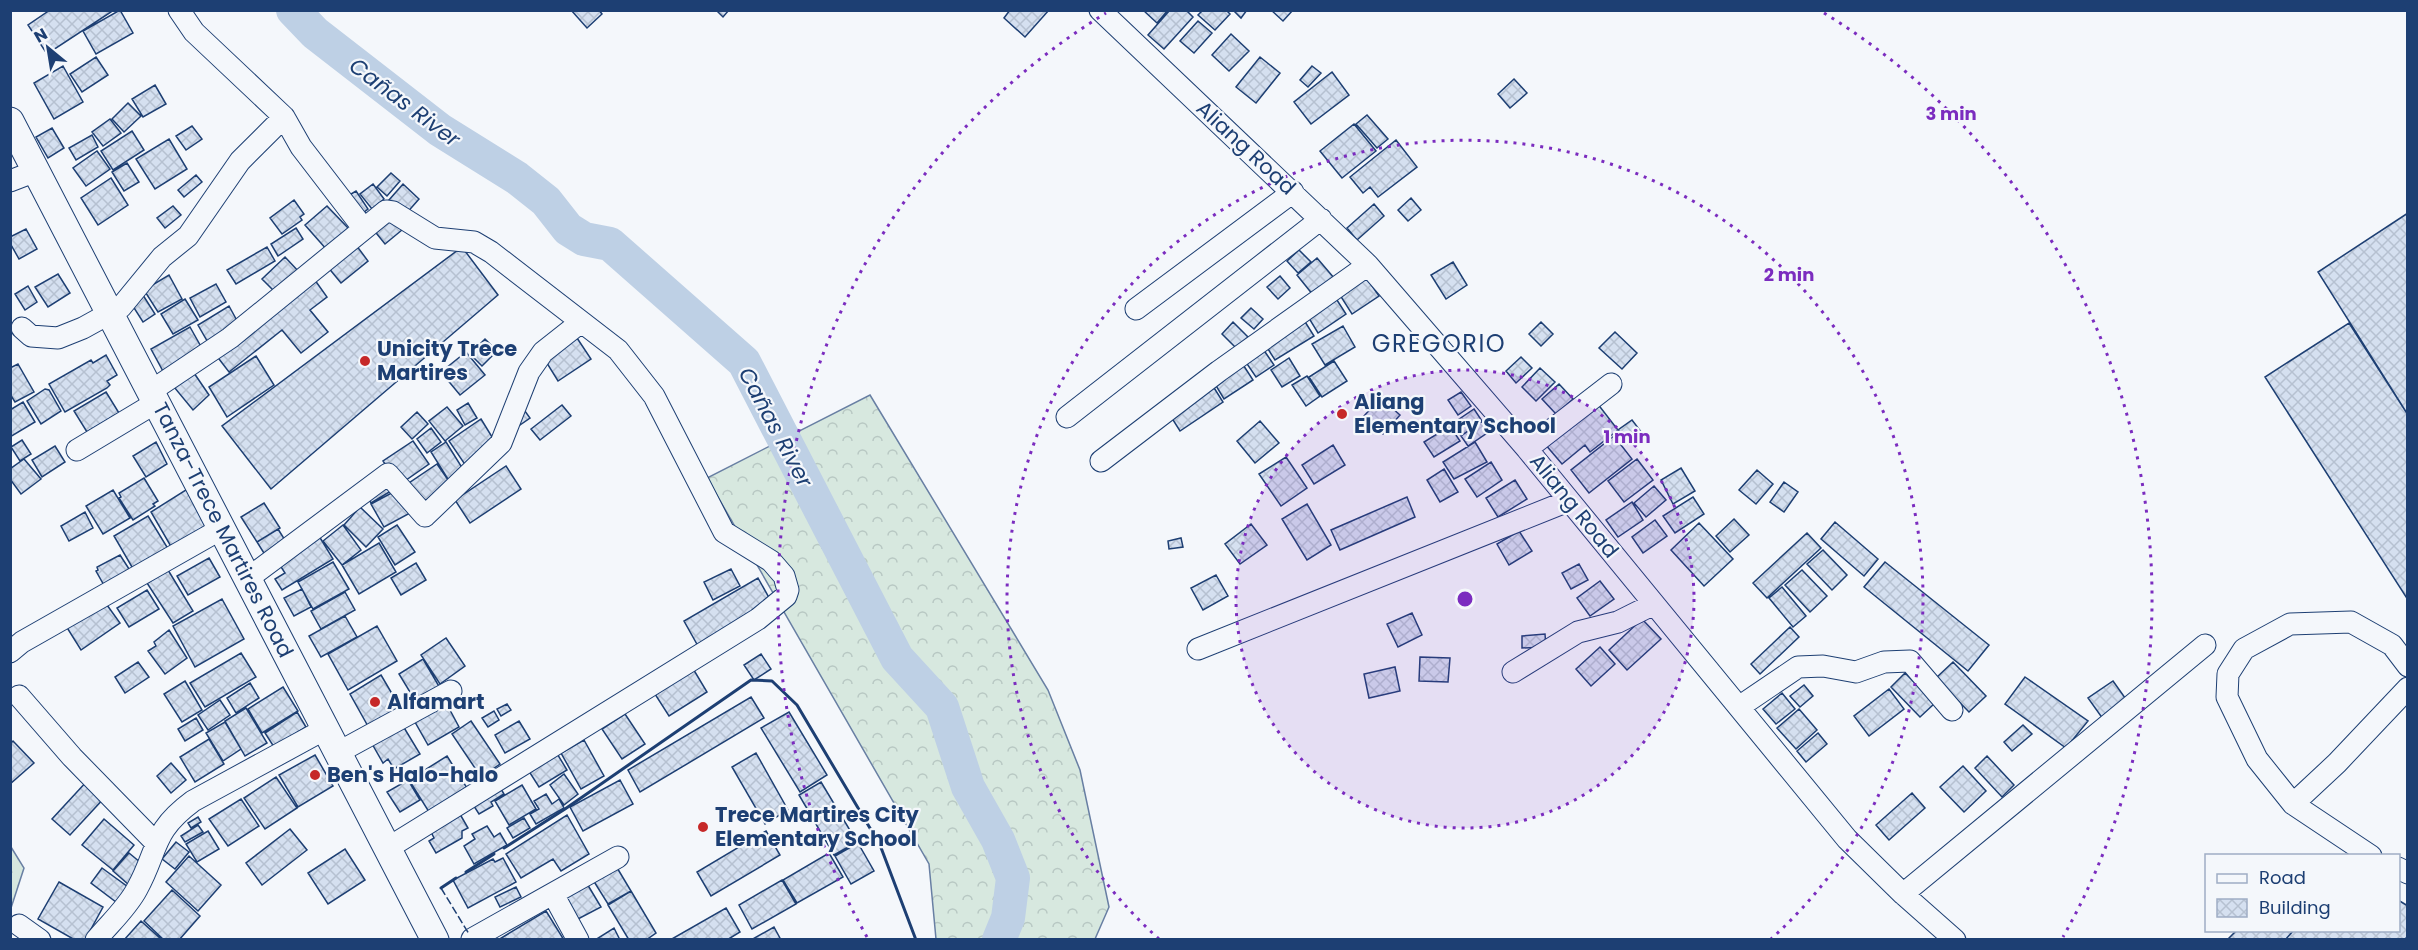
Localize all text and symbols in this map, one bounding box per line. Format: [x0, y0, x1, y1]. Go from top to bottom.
north arrow [18, 18, 78, 78]
text: N [30, 22, 52, 48]
water label: Cañas River [343, 50, 467, 155]
street label: Aliang Road [1190, 94, 1302, 201]
text: 3 min [1925, 101, 1977, 126]
text: 2 min [1764, 262, 1814, 287]
district label: GREGORIO [1372, 327, 1506, 360]
place label: Unicity Trece Martires [377, 334, 517, 387]
marker: Unicity Trece Martires [358, 354, 372, 368]
water label: Cañas River [731, 362, 821, 493]
place label: Aliang Elementary School [1354, 387, 1556, 440]
street label: Tanza-Trece Martires Road [146, 397, 301, 662]
marker: Aliang Elementary School [1335, 407, 1349, 421]
text: 1 min [1603, 424, 1651, 449]
street label: Aliang Road [1523, 447, 1625, 564]
centre of rings [1455, 589, 1475, 609]
place label: Alfamart [387, 687, 485, 716]
marker: Alfamart [368, 695, 382, 709]
place label: Ben's Halo-halo [327, 760, 498, 789]
marker: Ben's Halo-halo [308, 768, 322, 782]
place label: Trece Martires City Elementary School [715, 800, 919, 853]
marker: Trece Martires City Elementary School [696, 820, 710, 834]
legend [2205, 854, 2400, 932]
text: Road [2259, 865, 2306, 890]
text: Building [2259, 895, 2331, 920]

